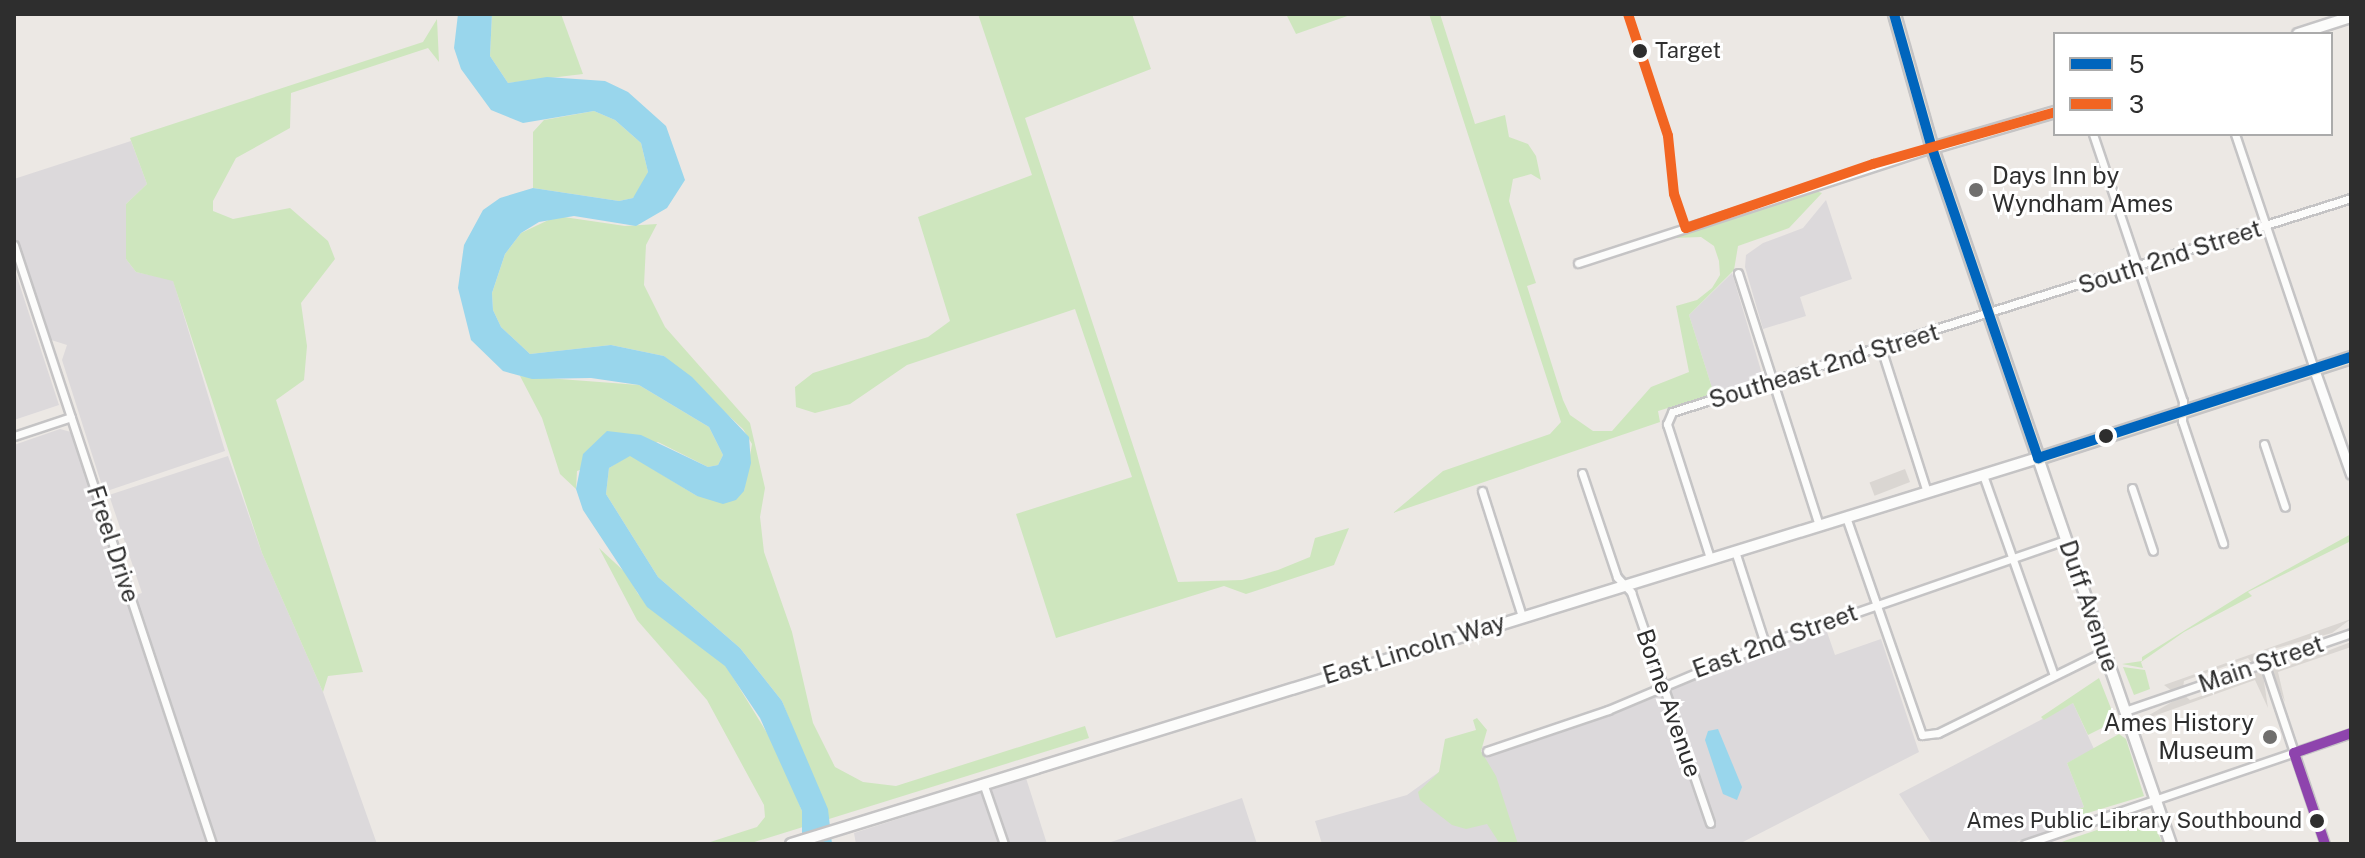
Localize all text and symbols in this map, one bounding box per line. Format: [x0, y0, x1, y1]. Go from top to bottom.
legend [2053, 32, 2333, 136]
place label: Target [1655, 38, 1721, 64]
marker: Target [1632, 43, 1648, 59]
text: 5 [2129, 50, 2144, 78]
text: 3 [2129, 90, 2144, 118]
place label: Days Inn by Wyndham Ames [1992, 162, 2173, 218]
marker: Days Inn by Wyndham Ames [1967, 181, 1985, 199]
street label: South 2nd Street [2075, 214, 2265, 300]
street label: Southeast 2nd Street [1706, 317, 1942, 415]
unlabelled marker [2098, 428, 2114, 444]
street label: Freel Drive [81, 482, 145, 606]
street label: Duff Avenue [2053, 536, 2125, 676]
street label: East 2nd Street [1689, 598, 1861, 684]
street label: East Lincoln Way [1319, 608, 1509, 690]
street label: Borne Avenue [1630, 625, 1708, 781]
street label: Main Street [2195, 629, 2327, 699]
place label: Ames History Museum [2103, 709, 2254, 765]
marker: Ames History Museum [2261, 728, 2279, 746]
place label: Ames Public Library Southbound [1966, 808, 2302, 834]
marker: Ames Public Library Southbound [2309, 813, 2325, 829]

